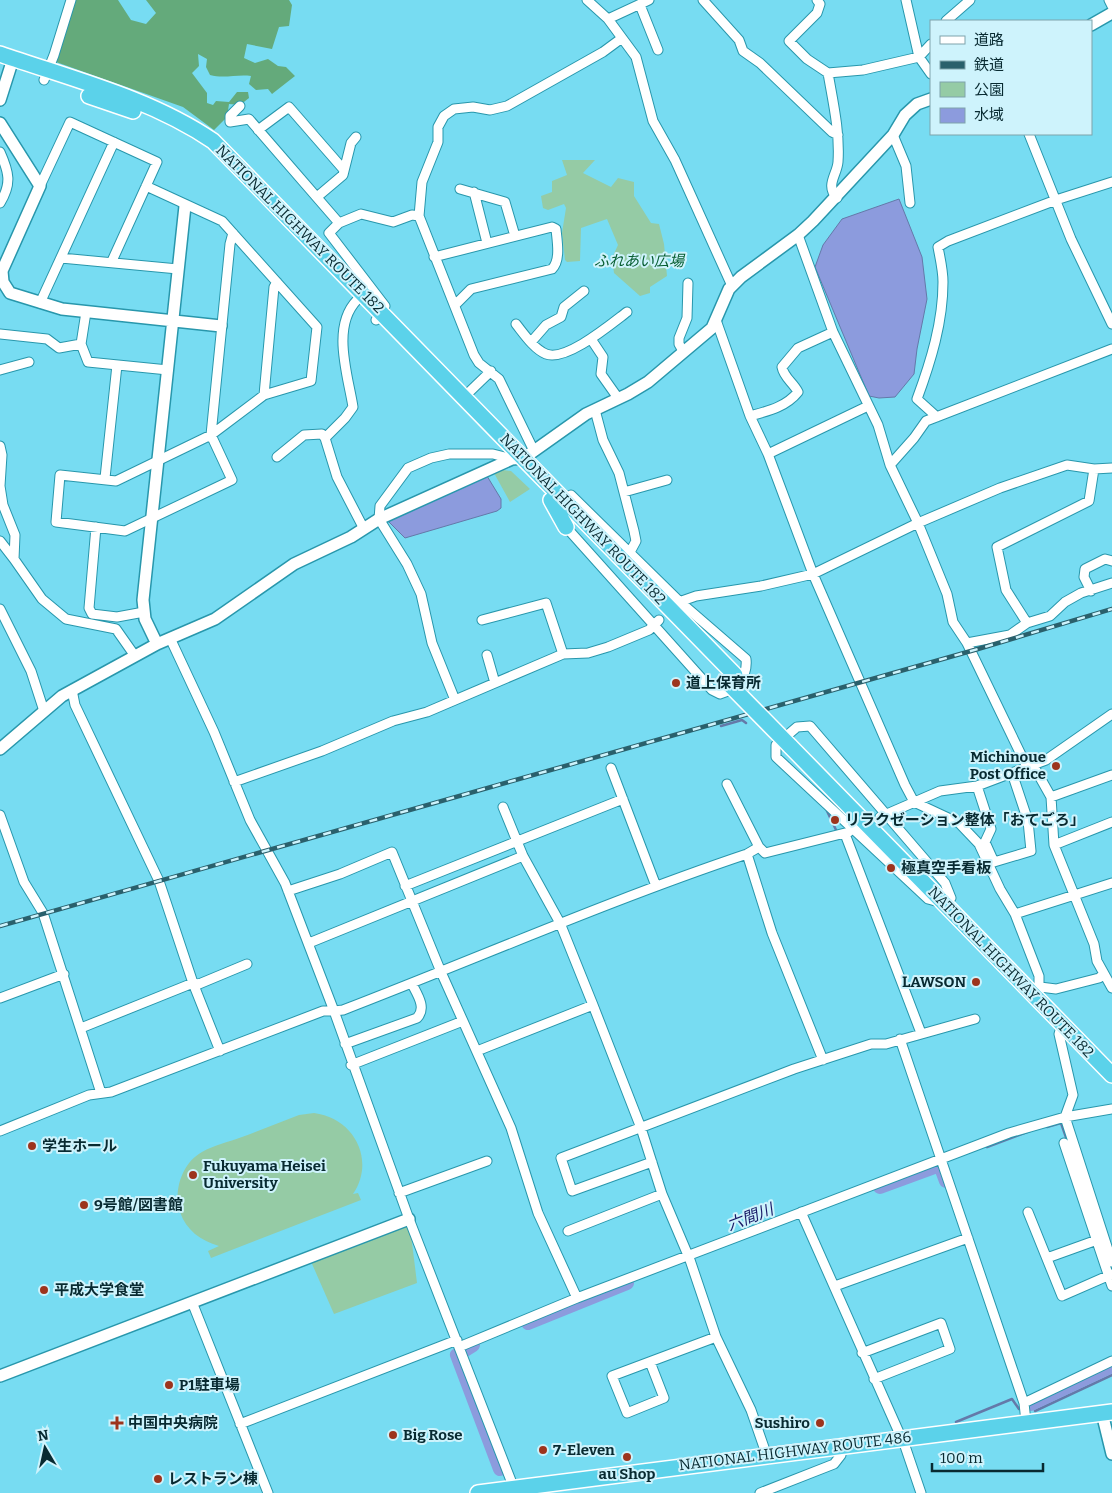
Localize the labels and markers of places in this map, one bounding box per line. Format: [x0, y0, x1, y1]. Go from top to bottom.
place label: 道上保育所 [686, 674, 761, 692]
marker: 道上保育所 [670, 677, 682, 689]
place label: Michinoue Post Office [970, 748, 1046, 783]
marker: Michinoue Post Office [1050, 760, 1062, 772]
place label: リラクゼーション整体「おてごろ」 [845, 811, 1085, 829]
marker: リラクゼーション整体「おてごろ」 [829, 814, 841, 826]
place label: 極真空手看板 [901, 859, 992, 877]
marker: 極真空手看板 [885, 862, 897, 874]
place label: LAWSON [902, 973, 966, 991]
marker: LAWSON [970, 976, 982, 988]
place label: 学生ホール [42, 1137, 117, 1155]
marker: 学生ホール [26, 1140, 38, 1152]
place label: Fukuyama Heisei University [203, 1157, 326, 1192]
marker: Fukuyama Heisei University [187, 1169, 199, 1181]
place label: 9号館/図書館 [94, 1196, 183, 1214]
marker: 9号館/図書館 [78, 1199, 90, 1211]
place label: 平成大学食堂 [54, 1281, 144, 1299]
marker: 平成大学食堂 [38, 1284, 50, 1296]
place label: P1駐車場 [179, 1376, 240, 1394]
marker: P1駐車場 [163, 1379, 175, 1391]
place label: 中国中央病院 [128, 1414, 218, 1432]
place label: Sushiro [755, 1414, 810, 1432]
marker: 中国中央病院 [110, 1416, 124, 1430]
marker: Sushiro [814, 1417, 826, 1429]
place label: Big Rose [403, 1426, 463, 1444]
marker: Big Rose [387, 1429, 399, 1441]
place label: 7-Eleven [553, 1441, 615, 1459]
marker: 7-Eleven [537, 1444, 549, 1456]
marker: au Shop [621, 1451, 633, 1463]
place label: au Shop [599, 1465, 655, 1483]
place label: レストラン棟 [168, 1470, 258, 1488]
marker: レストラン棟 [152, 1473, 164, 1485]

